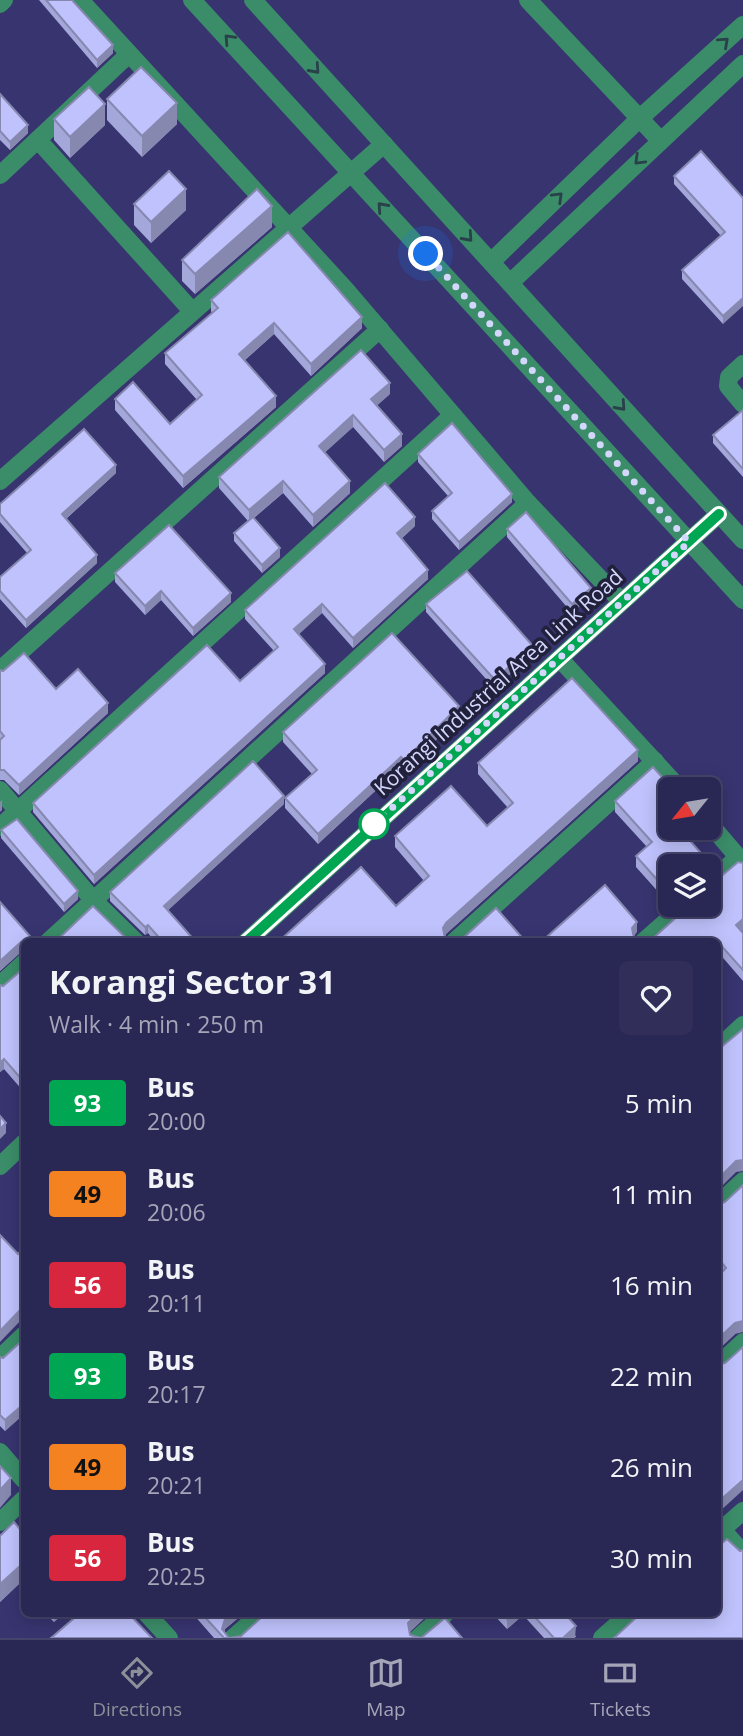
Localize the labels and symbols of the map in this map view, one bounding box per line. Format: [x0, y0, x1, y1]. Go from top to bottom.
one-way arrow [224, 34, 237, 47]
one-way arrow [716, 38, 729, 50]
one-way arrow [307, 61, 320, 74]
one-way arrow [634, 152, 647, 165]
one-way arrow [549, 193, 562, 206]
one-way arrow [378, 202, 391, 215]
one-way arrow [460, 229, 473, 242]
your location [408, 236, 443, 271]
one-way arrow [613, 397, 625, 410]
street label: Korangi Industrial Area Link Road [368, 563, 628, 801]
north arrow [658, 777, 721, 840]
unlabelled marker [359, 809, 389, 839]

